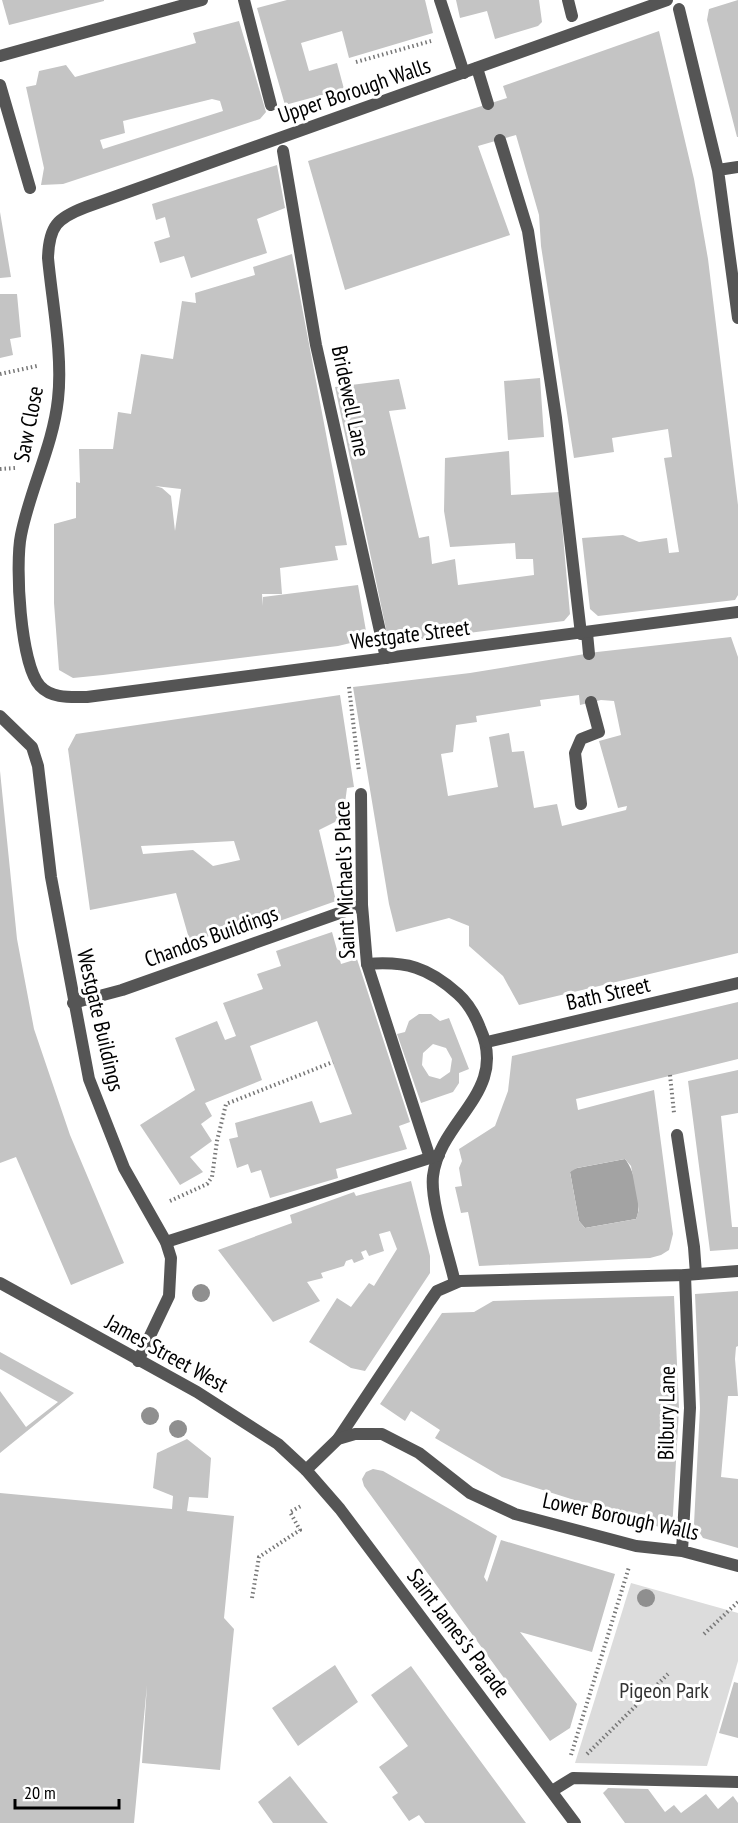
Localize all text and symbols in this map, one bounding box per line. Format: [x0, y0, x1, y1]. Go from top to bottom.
street label: Upper Borough Walls [274, 51, 434, 129]
street label: Bridewell Lane [326, 343, 376, 459]
street label: Saw Close [7, 384, 49, 464]
street label: Westgate Street [349, 613, 471, 655]
street label: Saint Michael's Place [327, 801, 361, 959]
street label: Chandos Buildings [140, 899, 282, 973]
street label: Westgate Buildings [71, 946, 131, 1094]
street label: Bath Street [563, 970, 653, 1016]
street label: James Street West [100, 1307, 233, 1398]
street label: Bilbury Lane [651, 1366, 681, 1460]
street label: Lower Borough Walls [540, 1486, 702, 1546]
street label: Saint James's Parade [401, 1563, 517, 1703]
park label: Pigeon Park [619, 1676, 709, 1704]
scale bar [15, 1772, 118, 1810]
text: 20 m [24, 1781, 56, 1804]

